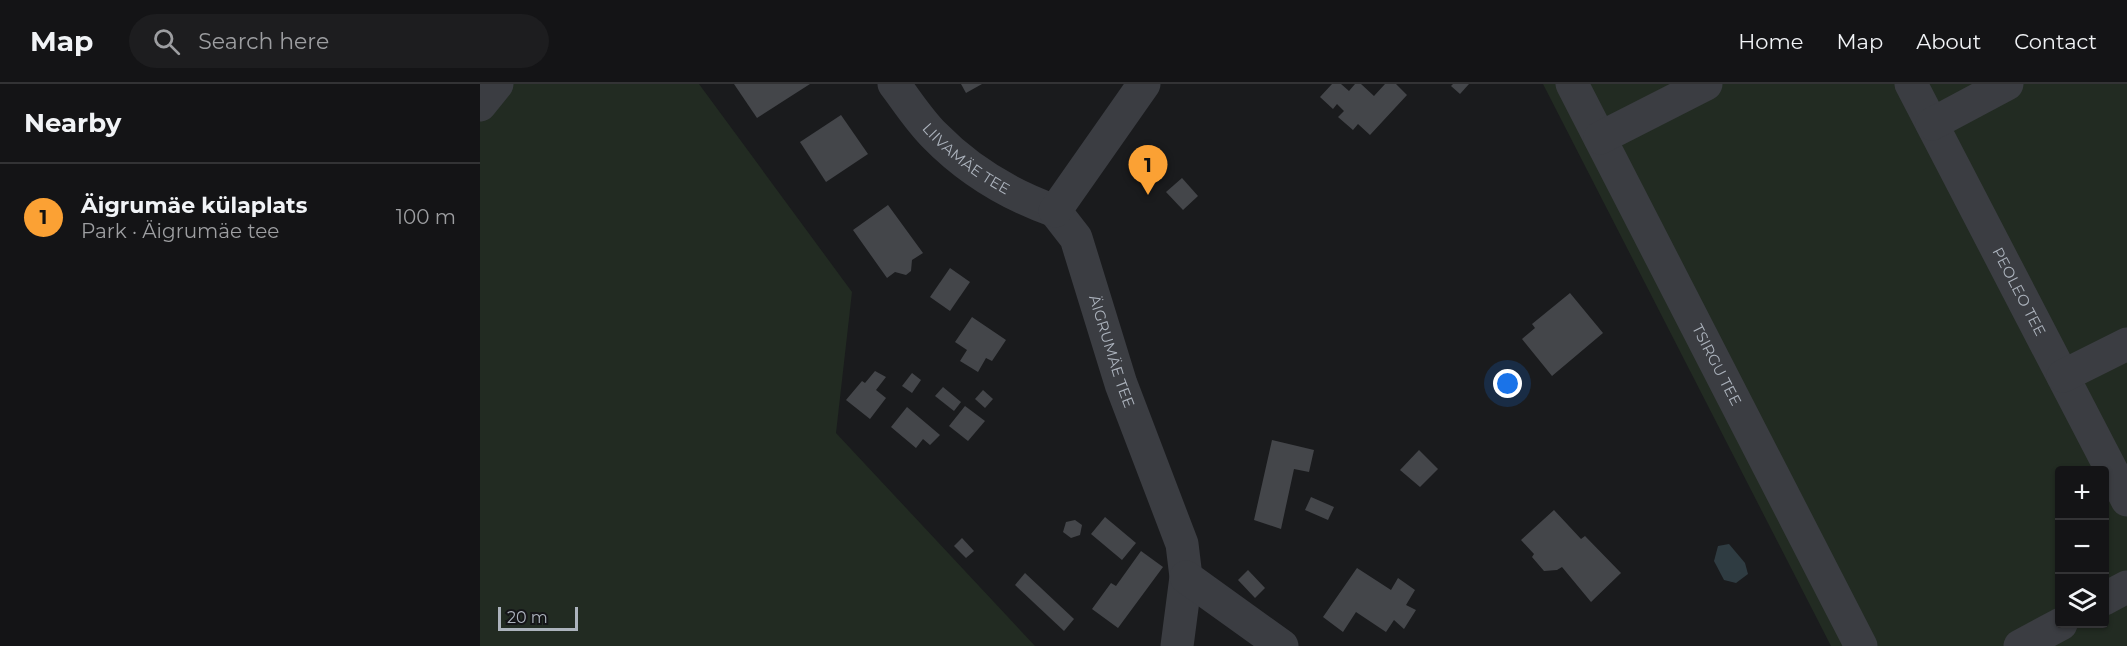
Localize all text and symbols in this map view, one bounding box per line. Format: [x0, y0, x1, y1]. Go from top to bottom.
search box [129, 14, 549, 68]
text: Map [30, 24, 93, 58]
icon: search [150, 25, 183, 58]
text: Search here [198, 28, 329, 55]
text: Home [1738, 29, 1803, 54]
text: Map [1836, 29, 1883, 54]
text: About [1916, 29, 1981, 54]
text: Contact [2014, 29, 2097, 54]
text: Nearby [24, 107, 121, 139]
street label: LIIVAMÄE TEE [919, 119, 1013, 198]
pin: 1 [1128, 146, 1168, 195]
text: Äigrumäe külaplats [81, 192, 307, 219]
text: 1 [40, 205, 47, 229]
text: 100 m [396, 205, 456, 229]
text: Park · Äigrumäe tee [81, 219, 279, 243]
street label: PEOLEO TEE [1988, 244, 2050, 339]
street label: ÄIGRUMÄE TEE [1085, 292, 1139, 410]
street label: TSIRGU TEE [1688, 321, 1746, 409]
your location [1493, 369, 1522, 398]
map controls [2055, 466, 2109, 628]
button: + [2055, 466, 2109, 520]
button: − [2055, 520, 2109, 574]
button: layers [2055, 574, 2109, 628]
scale bar [498, 604, 578, 632]
text: 20 m [507, 608, 548, 627]

